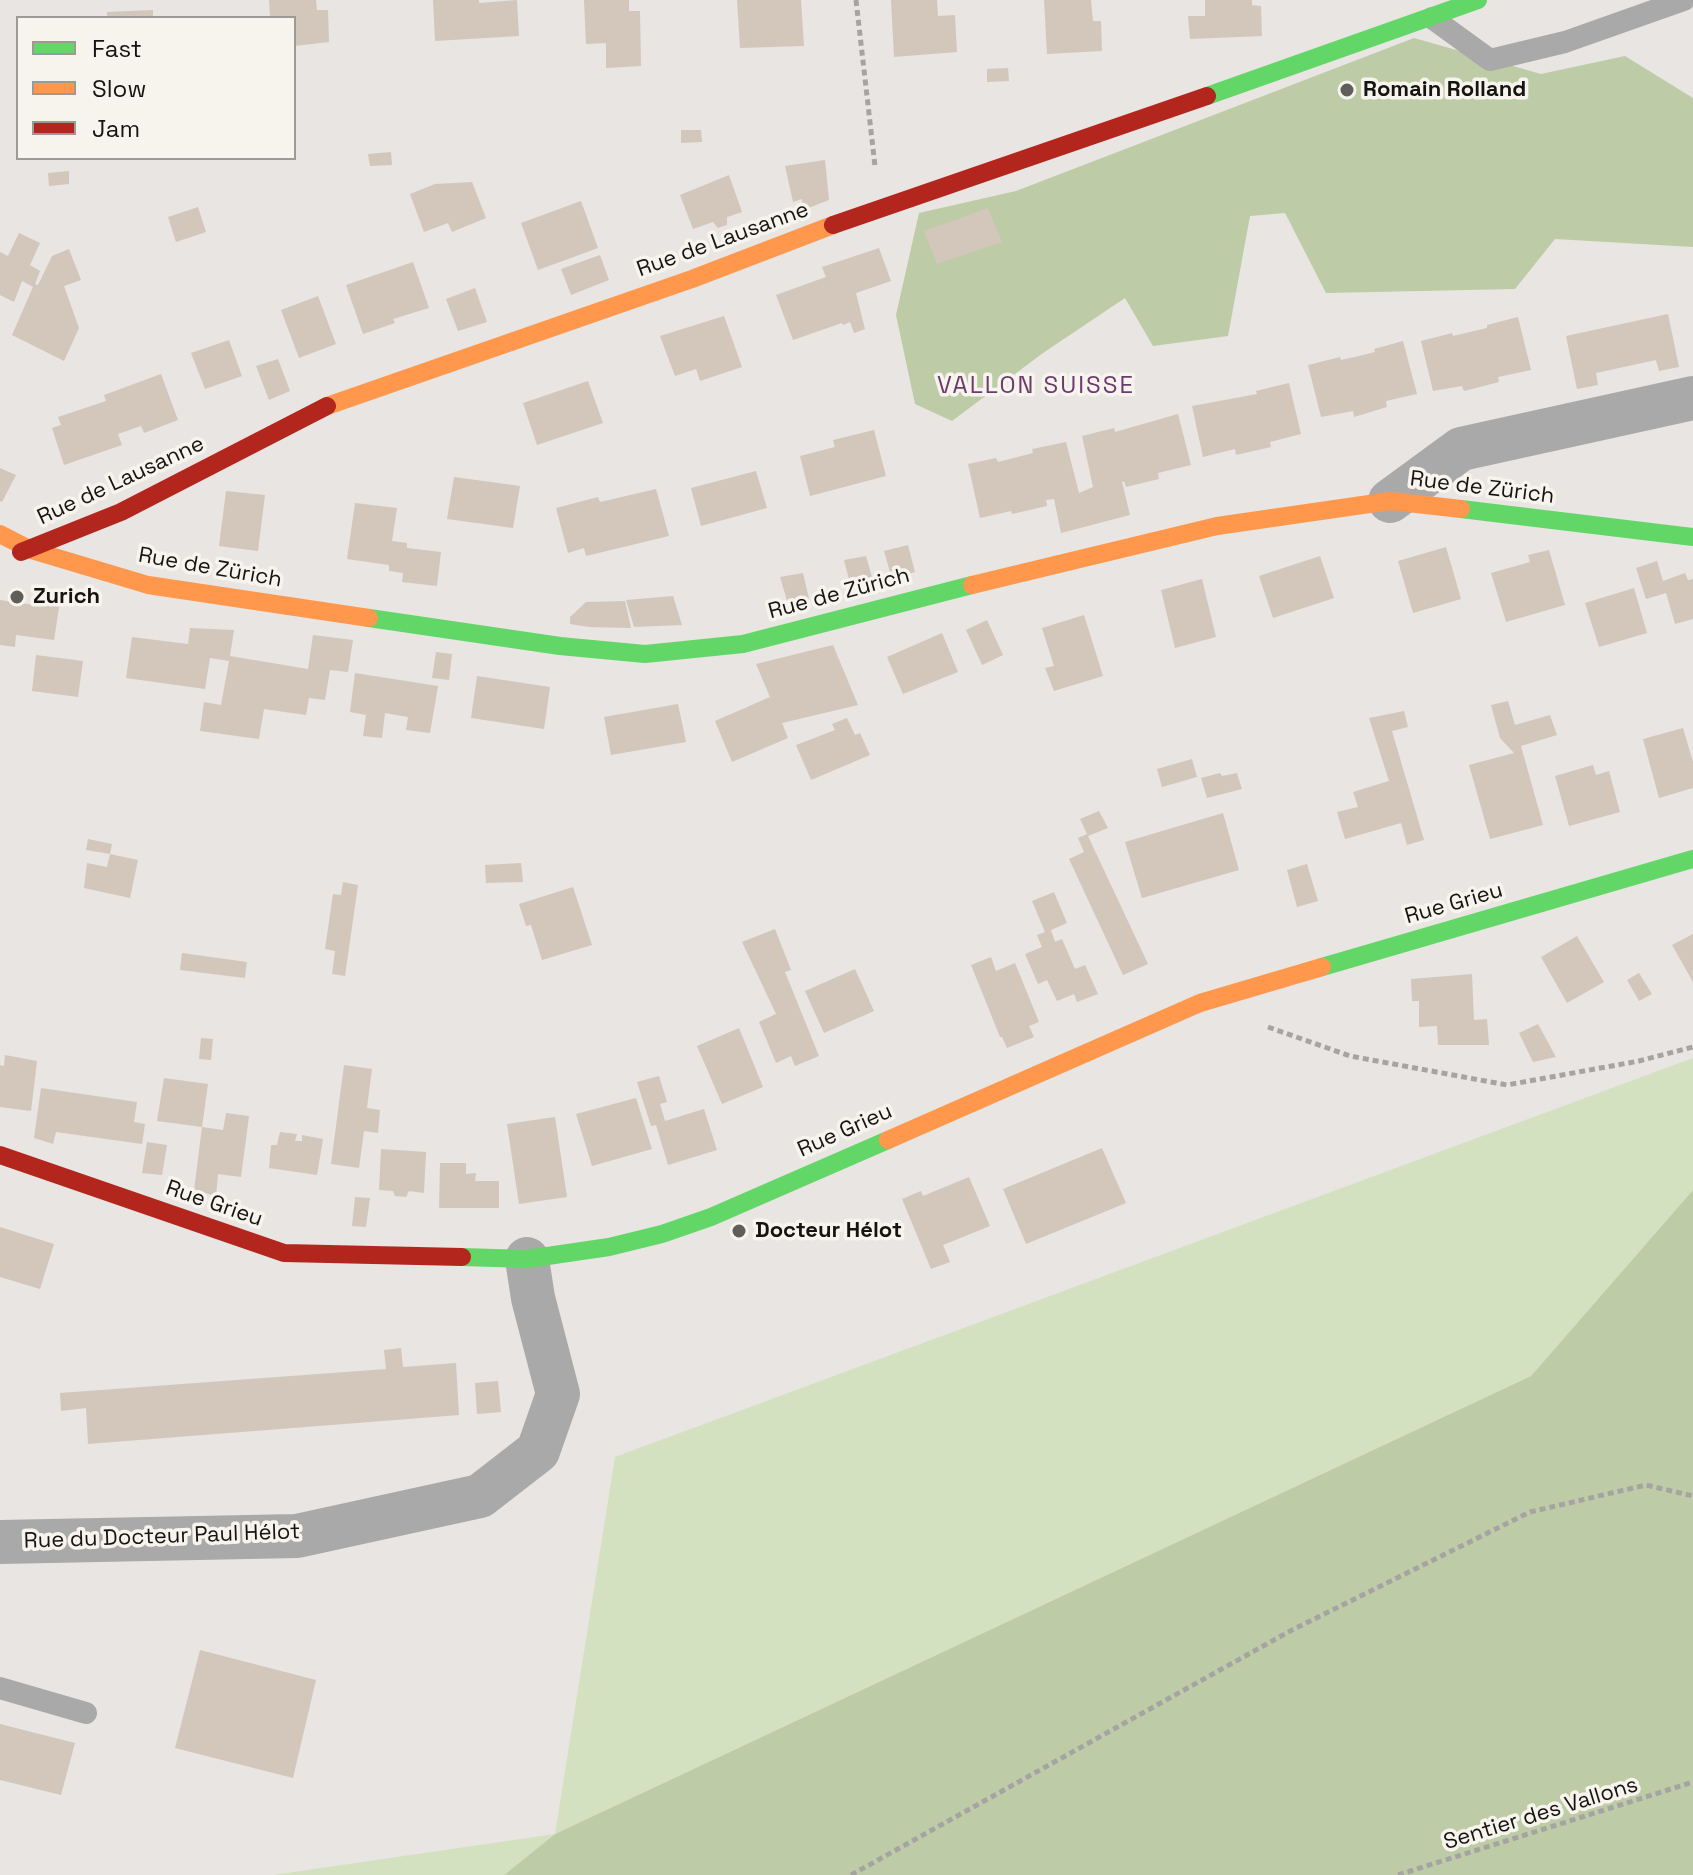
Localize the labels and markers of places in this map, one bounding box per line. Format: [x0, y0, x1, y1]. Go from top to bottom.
place label: Romain Rolland [1363, 77, 1526, 103]
marker: Romain Rolland [1338, 81, 1356, 99]
place label: Zurich [33, 584, 100, 610]
marker: Zurich [8, 588, 26, 606]
place label: Docteur Hélot [755, 1218, 902, 1244]
marker: Docteur Hélot [730, 1222, 748, 1240]

